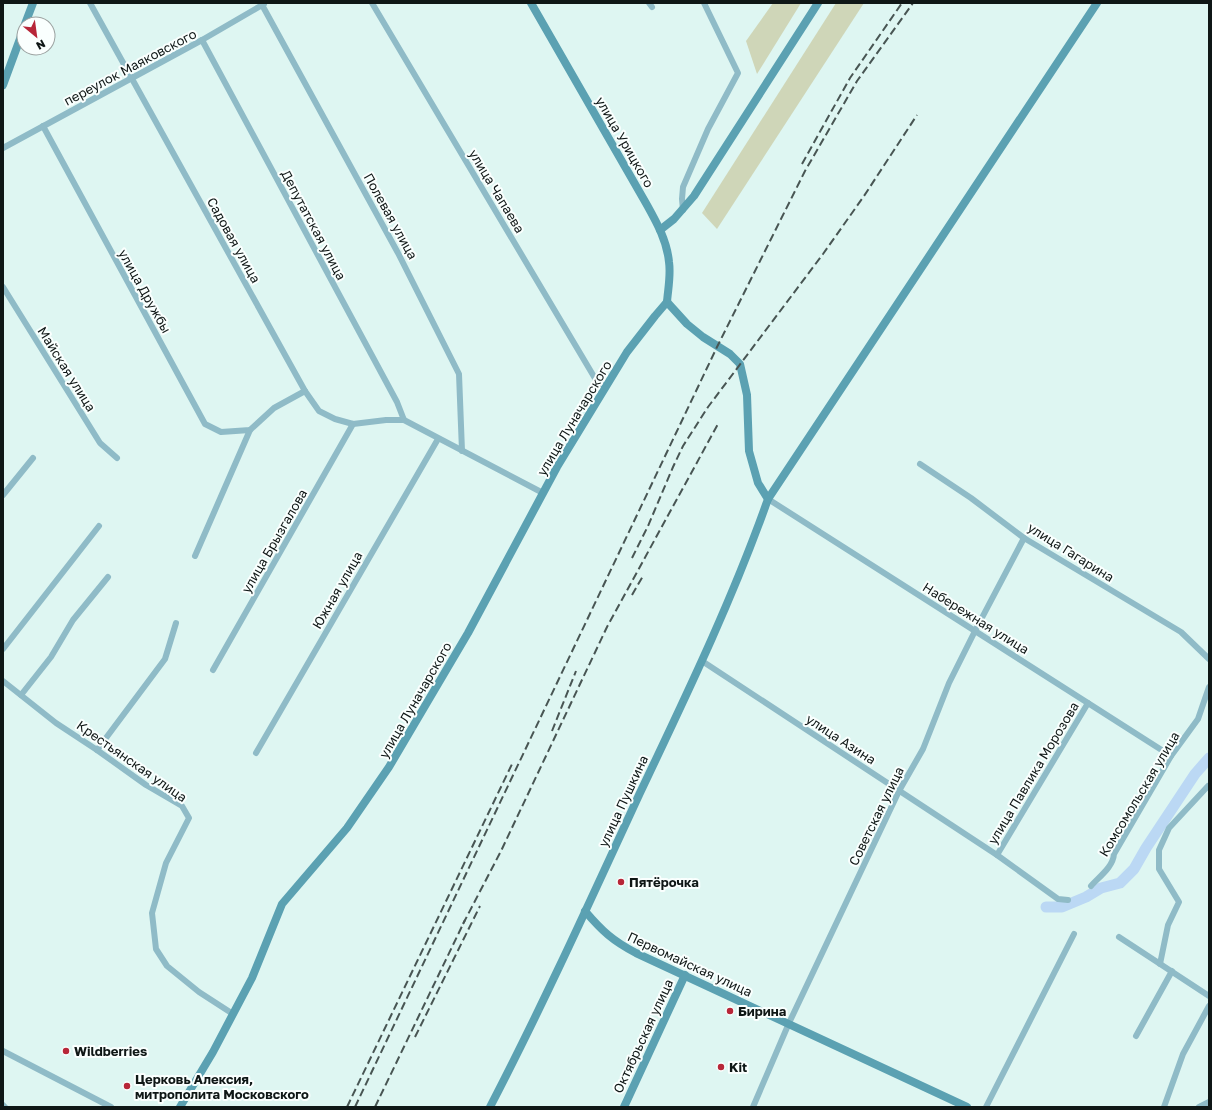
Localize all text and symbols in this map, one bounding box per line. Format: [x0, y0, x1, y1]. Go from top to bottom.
north arrow [16, 16, 56, 56]
street label: переулок Маяковского [61, 25, 199, 109]
text: N [34, 37, 48, 53]
street label: улица Урицкого [593, 94, 658, 190]
street label: улица Чапаева [466, 146, 528, 236]
street label: Депутатская улица [278, 167, 350, 283]
street label: Полевая улица [361, 170, 421, 262]
street label: Садовая улица [204, 194, 264, 286]
street label: улица Дружбы [115, 246, 175, 336]
street label: Майская улица [35, 324, 99, 414]
street label: улица Луначарского [533, 357, 615, 478]
street label: улица Брызгалова [238, 486, 310, 596]
street label: улица Гагарина [1025, 519, 1117, 585]
street label: Южная улица [308, 548, 366, 632]
street label: Набережная улица [920, 579, 1032, 657]
street label: улица Луначарского [375, 639, 455, 761]
street label: улица Павлика Морозова [984, 699, 1082, 847]
street label: улица Азина [803, 711, 879, 767]
street label: Крестьянская улица [74, 717, 190, 805]
street label: Комсомольская улица [1095, 729, 1183, 859]
street label: улица Пушкина [595, 752, 651, 850]
street label: Советская улица [845, 764, 907, 868]
place label: Пятёрочка [629, 874, 699, 890]
marker: Пятёрочка [616, 877, 626, 887]
street label: Первомайская улица [625, 928, 755, 1000]
street label: Октябрьская улица [610, 976, 676, 1096]
place label: Бирина [738, 1003, 787, 1019]
marker: Бирина [725, 1006, 735, 1016]
place label: Wildberries [74, 1043, 147, 1059]
marker: Wildberries [61, 1046, 71, 1056]
place label: Kit [729, 1059, 747, 1075]
marker: Kit [716, 1062, 726, 1072]
place label: Церковь Алексия, митрополита Московского [135, 1071, 309, 1102]
marker: Церковь Алексия, митрополита Московского [122, 1081, 132, 1091]

